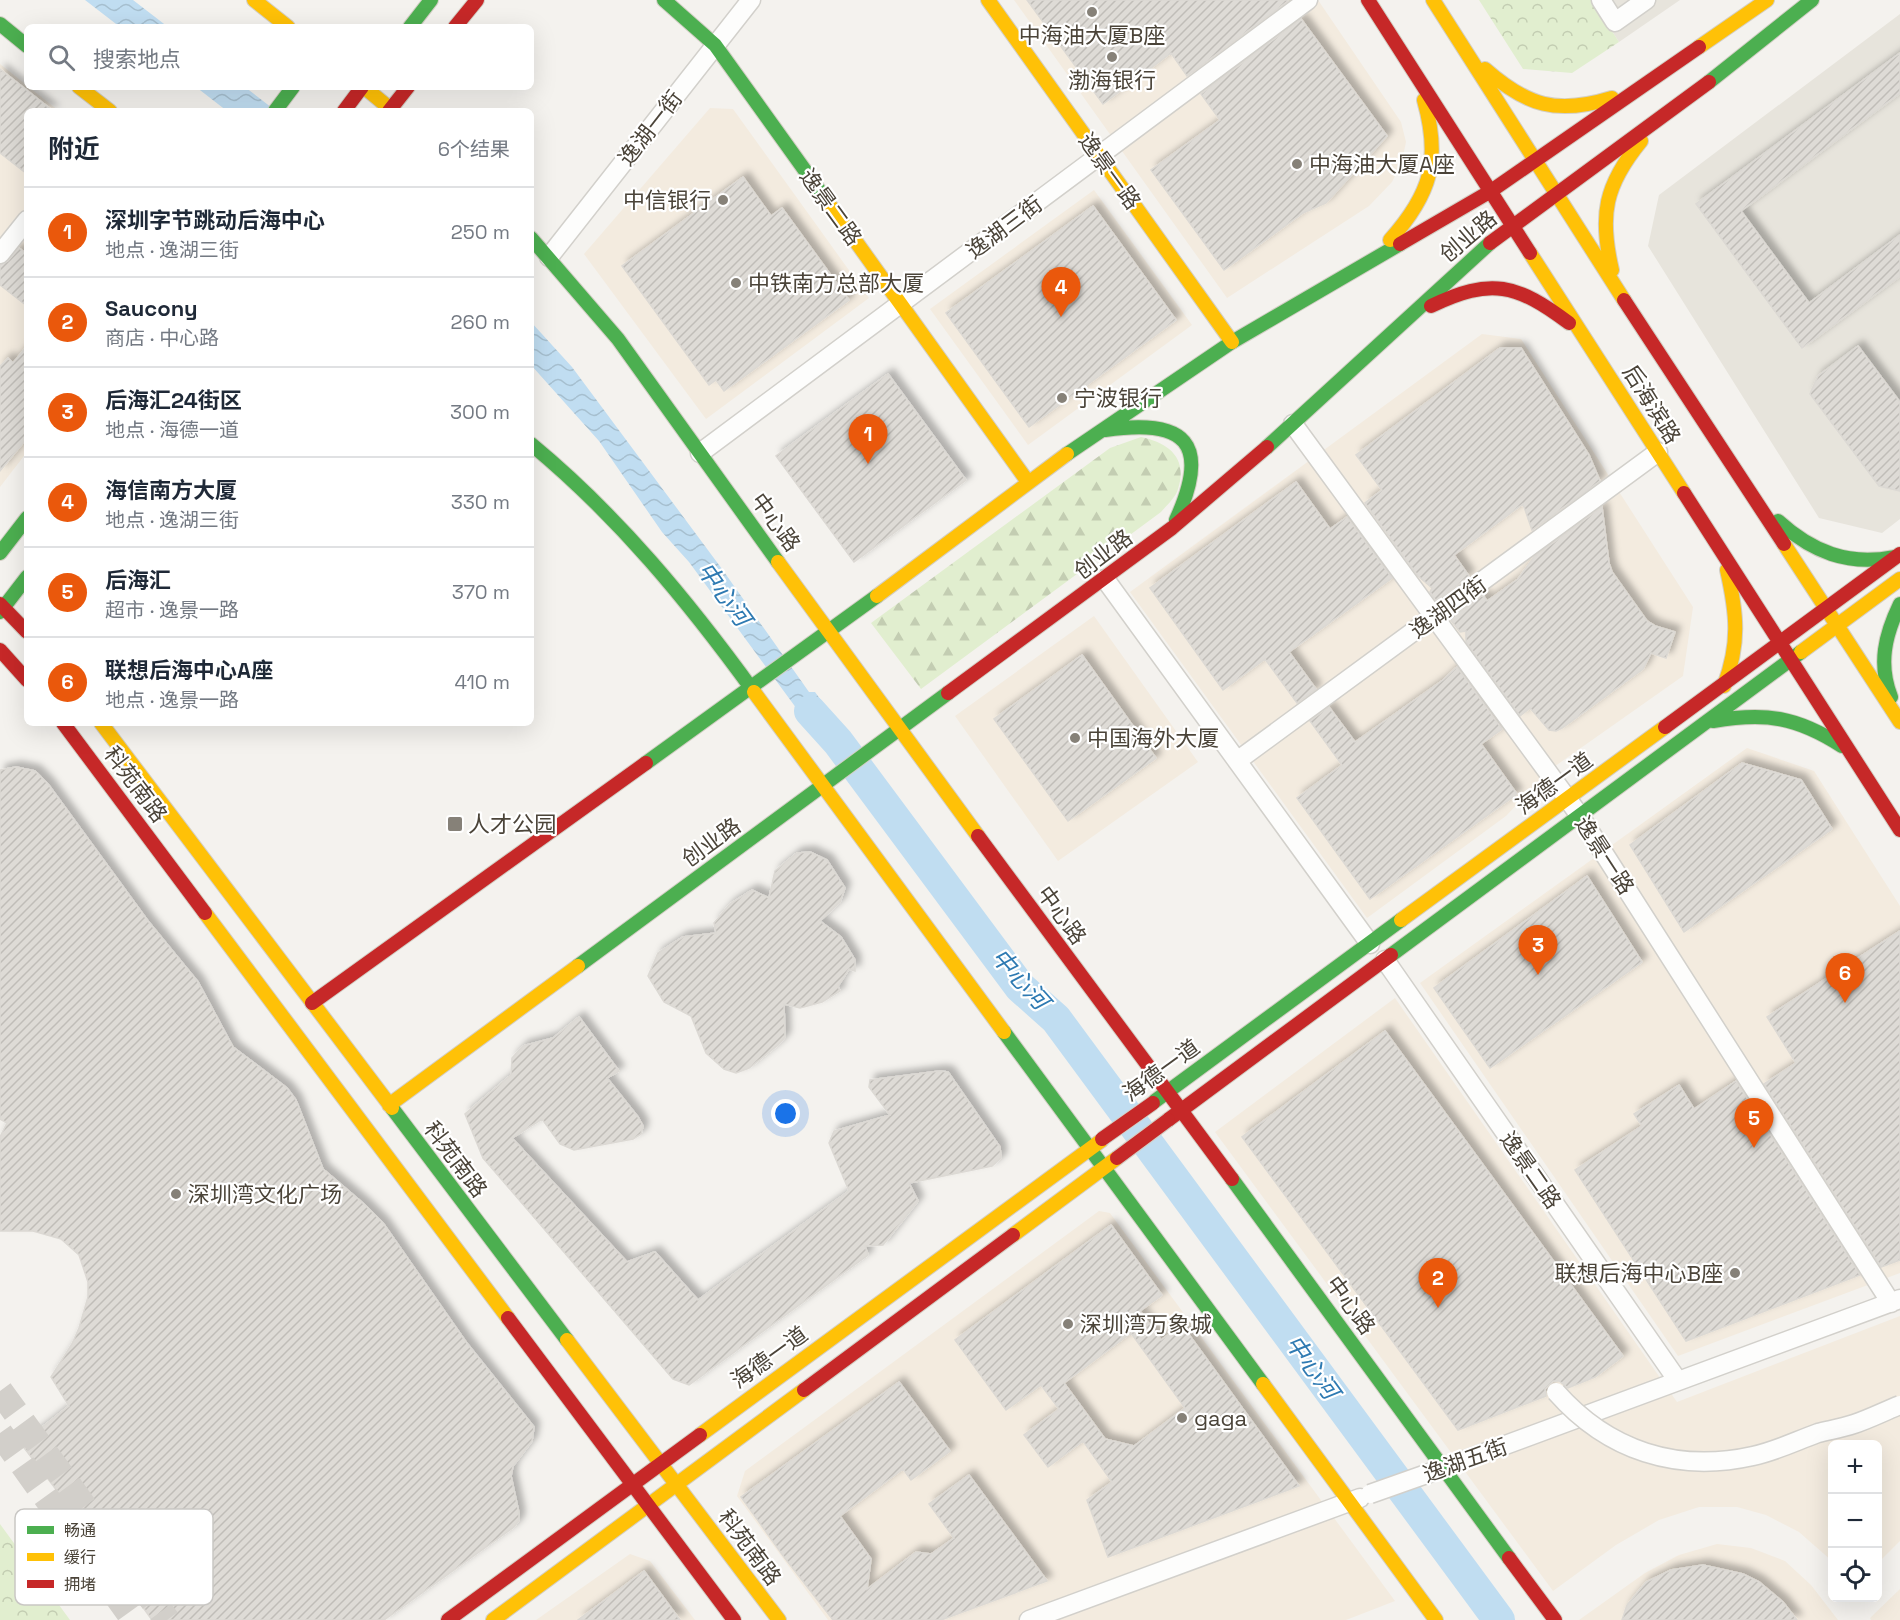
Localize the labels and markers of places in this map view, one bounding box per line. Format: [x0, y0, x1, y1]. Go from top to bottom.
marker: 中海油大厦B座 [1085, 5, 1099, 19]
place label: 中海油大厦B座 [1019, 21, 1165, 49]
marker: 渤海银行 [1105, 50, 1119, 64]
place label: 渤海银行 [1068, 66, 1156, 94]
place label: 中海油大厦A座 [1309, 150, 1455, 178]
marker: 中海油大厦A座 [1290, 157, 1304, 171]
place label: 中信银行 [623, 186, 711, 214]
marker: 中信银行 [716, 193, 730, 207]
pin: 4 [1042, 268, 1080, 317]
place label: 中铁南方总部大厦 [748, 269, 924, 297]
marker: 中铁南方总部大厦 [729, 276, 743, 290]
place label: 宁波银行 [1074, 384, 1162, 412]
marker: 宁波银行 [1055, 391, 1069, 405]
pin: 1 [848, 414, 888, 464]
place label: 中国海外大厦 [1087, 724, 1219, 752]
marker: 中国海外大厦 [1068, 731, 1082, 745]
place label: 人才公园 [468, 810, 556, 838]
marker: 人才公园 [446, 815, 464, 833]
pin: 3 [1518, 926, 1558, 975]
pin: 6 [1826, 954, 1864, 1003]
pin: 5 [1734, 1098, 1774, 1148]
place label: 深圳湾文化广场 [188, 1180, 342, 1208]
marker: 深圳湾文化广场 [169, 1187, 183, 1201]
pin: 2 [1418, 1258, 1458, 1308]
place label: 联想后海中心B座 [1554, 1259, 1723, 1287]
marker: 联想后海中心B座 [1728, 1266, 1742, 1280]
place label: 深圳湾万象城 [1080, 1310, 1212, 1338]
marker: 深圳湾万象城 [1061, 1317, 1075, 1331]
place label: gaga [1194, 1404, 1248, 1432]
marker: gaga [1175, 1411, 1189, 1425]

